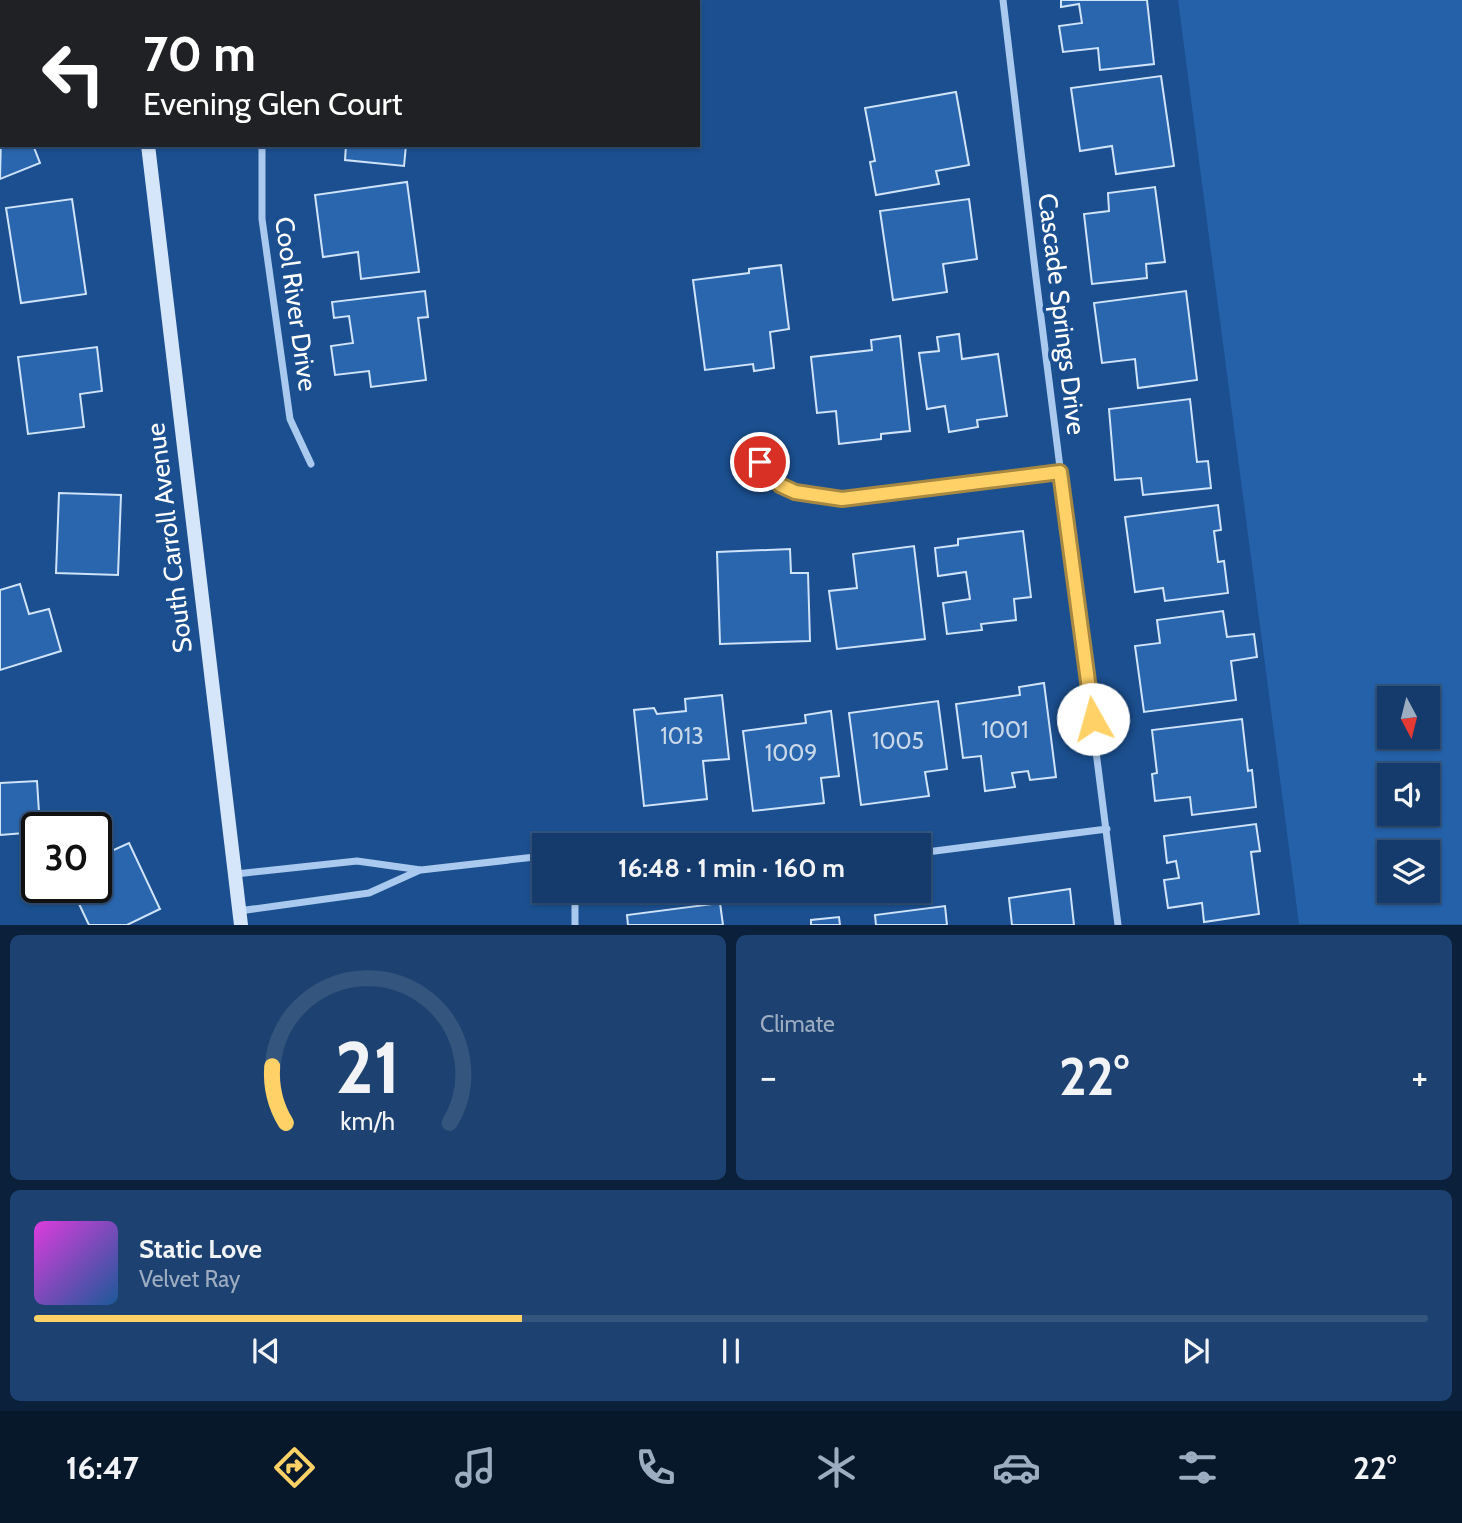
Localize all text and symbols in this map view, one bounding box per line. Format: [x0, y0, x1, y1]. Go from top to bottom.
text: 70 m [143, 24, 256, 83]
icon: left [28, 28, 119, 119]
text: Evening Glen Court [143, 84, 403, 123]
street label: Cascade Springs Drive [1031, 192, 1093, 436]
street label: Cool River Drive [268, 215, 324, 393]
street label: South Carroll Avenue [139, 421, 199, 655]
pin [730, 432, 790, 492]
icon: arrive [741, 443, 779, 481]
position arrow [1056, 682, 1130, 756]
north arrow [1377, 686, 1440, 749]
map controls [1377, 686, 1440, 903]
house number: 1001 [981, 716, 1029, 744]
house number: 1013 [660, 722, 704, 750]
house number: 1005 [872, 727, 924, 755]
house number: 1009 [765, 739, 817, 767]
button: sound [1377, 763, 1440, 826]
speed limit sign: 30 [21, 812, 112, 903]
button: layers [1377, 840, 1440, 903]
text: 16:48 · 1 min · 160 m [618, 852, 845, 884]
text: Climate [760, 1010, 835, 1038]
text: 21 [335, 1024, 401, 1112]
text: 22° [1059, 1045, 1129, 1108]
text: − [760, 1053, 777, 1100]
text: + [1411, 1053, 1428, 1100]
text: km/h [341, 1106, 395, 1136]
text: Static Love [139, 1233, 262, 1265]
text: Velvet Ray [139, 1265, 240, 1293]
icon: previous [247, 1332, 285, 1370]
icon: pause [712, 1332, 750, 1370]
icon: next [1177, 1332, 1215, 1370]
icon: directions [270, 1443, 319, 1492]
icon: music [451, 1443, 500, 1492]
icon: phone [631, 1443, 680, 1492]
icon: climate [812, 1443, 861, 1492]
icon: car [992, 1443, 1041, 1492]
icon: filters [1173, 1443, 1222, 1492]
text: 16:47 [66, 1448, 139, 1487]
text: 22° [1353, 1448, 1396, 1487]

